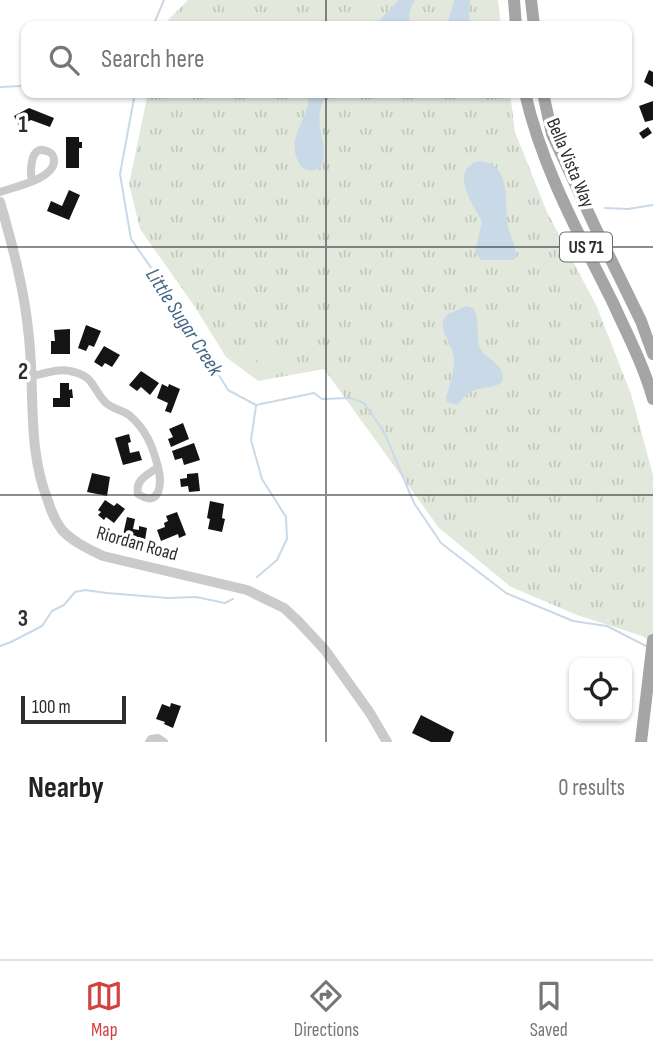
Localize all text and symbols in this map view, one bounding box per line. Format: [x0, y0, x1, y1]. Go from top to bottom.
search box [21, 21, 632, 98]
icon: search [45, 41, 83, 79]
text: Search here [101, 44, 204, 75]
text: 1 [18, 111, 28, 139]
street label: Bella Vista Way [541, 115, 599, 212]
road number: US 71 [560, 232, 612, 262]
water label: Little Sugar Creek [140, 264, 229, 381]
text: 2 [18, 358, 28, 386]
street label: Riordan Road [94, 521, 180, 567]
text: 3 [18, 605, 28, 633]
map controls [569, 658, 632, 721]
button: locate [569, 658, 632, 721]
scale bar [21, 693, 126, 725]
text: 100 m [32, 696, 71, 719]
text: Nearby [28, 770, 104, 806]
text: 0 results [558, 774, 625, 802]
tab: Map [85, 977, 123, 1042]
tab: Directions [294, 977, 359, 1042]
tab: Saved [530, 977, 568, 1042]

